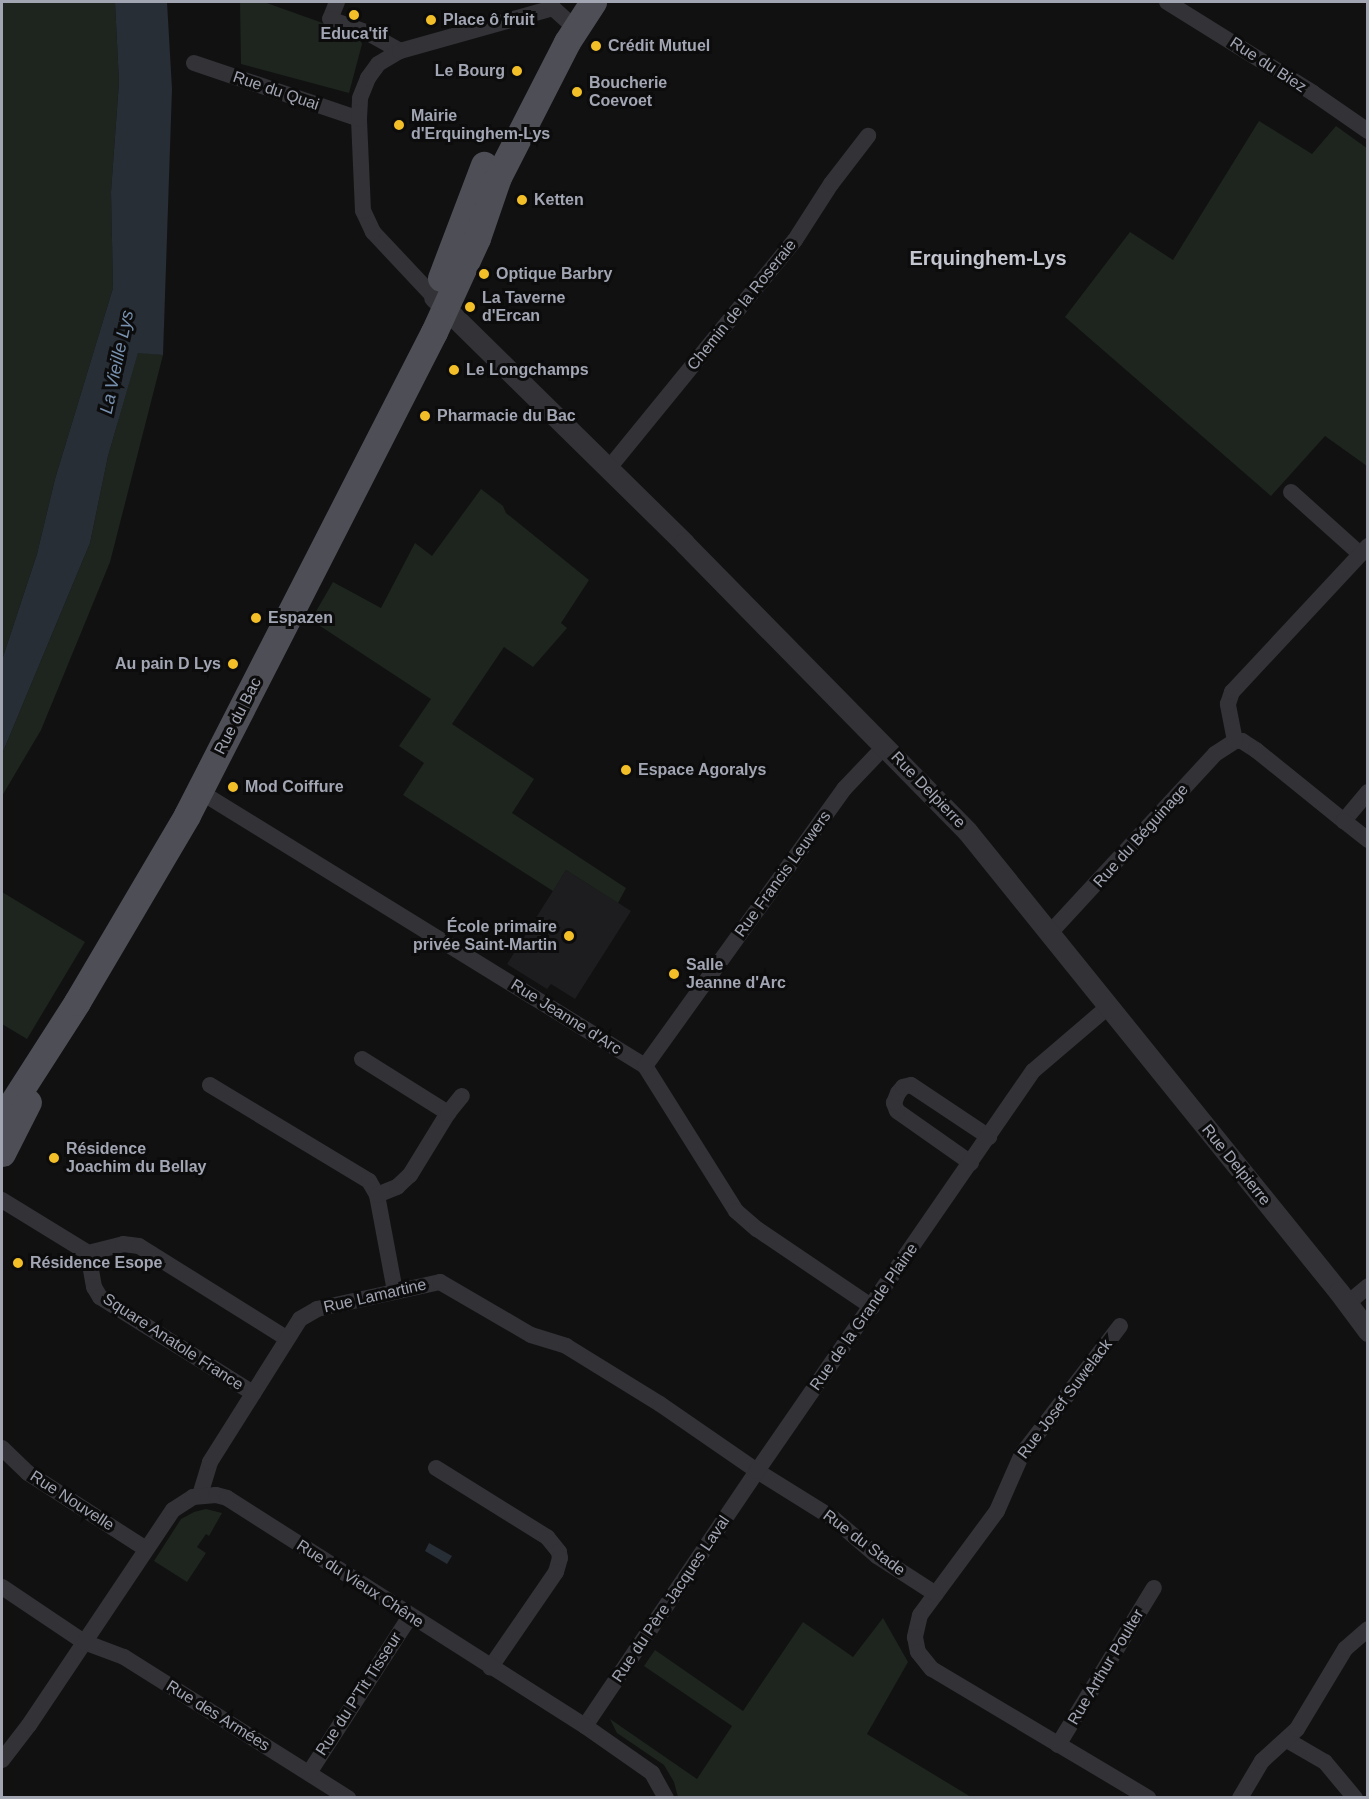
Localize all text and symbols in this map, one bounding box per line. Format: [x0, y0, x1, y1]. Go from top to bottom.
marker: Educa'tif [347, 8, 361, 22]
place label: Place ô fruit [443, 10, 535, 30]
marker: Place ô fruit [424, 13, 438, 27]
place label: Educa'tif [321, 24, 387, 44]
street label: Rue du Biez [1226, 33, 1310, 97]
place label: Crédit Mutuel [608, 36, 710, 56]
marker: Crédit Mutuel [589, 39, 603, 53]
place label: Le Bourg [435, 61, 505, 81]
marker: Le Bourg [510, 64, 524, 78]
street label: Rue du Quai [230, 67, 322, 115]
place label: Boucherie Coevoet [589, 73, 667, 111]
marker: Boucherie Coevoet [570, 85, 584, 99]
place label: Mairie d'Erquinghem-Lys [411, 106, 550, 144]
marker: Mairie d'Erquinghem-Lys [392, 118, 406, 132]
place label: Ketten [534, 190, 584, 210]
marker: Ketten [515, 193, 529, 207]
street label: Chemin de la Roseraie [683, 236, 801, 374]
district label: Erquinghem-Lys [909, 246, 1067, 270]
place label: Optique Barbry [496, 264, 612, 284]
marker: Optique Barbry [477, 267, 491, 281]
place label: La Taverne d'Ercan [482, 288, 565, 326]
marker: La Taverne d'Ercan [463, 300, 477, 314]
water label: La Vieille Lys [95, 308, 139, 416]
place label: Le Longchamps [466, 360, 589, 380]
marker: Le Longchamps [447, 363, 461, 377]
place label: Pharmacie du Bac [437, 406, 576, 426]
marker: Pharmacie du Bac [418, 409, 432, 423]
place label: Espazen [268, 608, 333, 628]
marker: Espazen [249, 611, 263, 625]
place label: Au pain D Lys [115, 654, 221, 674]
marker: Au pain D Lys [226, 657, 240, 671]
street label: Rue du Bac [210, 674, 266, 758]
street label: Rue Delpierre [887, 748, 969, 832]
place label: Espace Agoralys [638, 760, 767, 780]
marker: Espace Agoralys [619, 763, 633, 777]
place label: Mod Coiffure [245, 777, 344, 797]
marker: Mod Coiffure [226, 780, 240, 794]
street label: Rue du Béguinage [1090, 780, 1192, 892]
street label: Rue Francis Leuwers [731, 807, 835, 941]
place label: École primaire privée Saint-Martin [413, 917, 557, 955]
marker: École primaire privée Saint-Martin [562, 929, 576, 943]
place label: Salle Jeanne d'Arc [686, 955, 786, 993]
marker: Salle Jeanne d'Arc [667, 967, 681, 981]
street label: Rue Jeanne d'Arc [507, 975, 625, 1059]
street label: Rue Delpierre [1197, 1121, 1275, 1209]
place label: Résidence Joachim du Bellay [66, 1139, 206, 1177]
marker: Résidence Joachim du Bellay [47, 1151, 61, 1165]
street label: Rue de la Grande Plaine [806, 1240, 922, 1394]
place label: Résidence Esope [30, 1253, 162, 1273]
marker: Résidence Esope [11, 1256, 25, 1270]
street label: Rue Lamartine [322, 1275, 428, 1317]
street label: Square Anatole France [99, 1289, 247, 1395]
street label: Rue Josef Suwelack [1014, 1335, 1116, 1463]
street label: Rue Nouvelle [26, 1467, 118, 1535]
street label: Rue du Stade [819, 1506, 909, 1580]
street label: Rue du Père Jacques Laval [608, 1512, 734, 1686]
street label: Rue du Vieux Chêne [293, 1536, 427, 1632]
street label: Rue Arthur Poulter [1064, 1605, 1148, 1729]
street label: Rue du P'Tit Tisseur [312, 1629, 406, 1759]
street label: Rue des Armées [162, 1676, 274, 1756]

